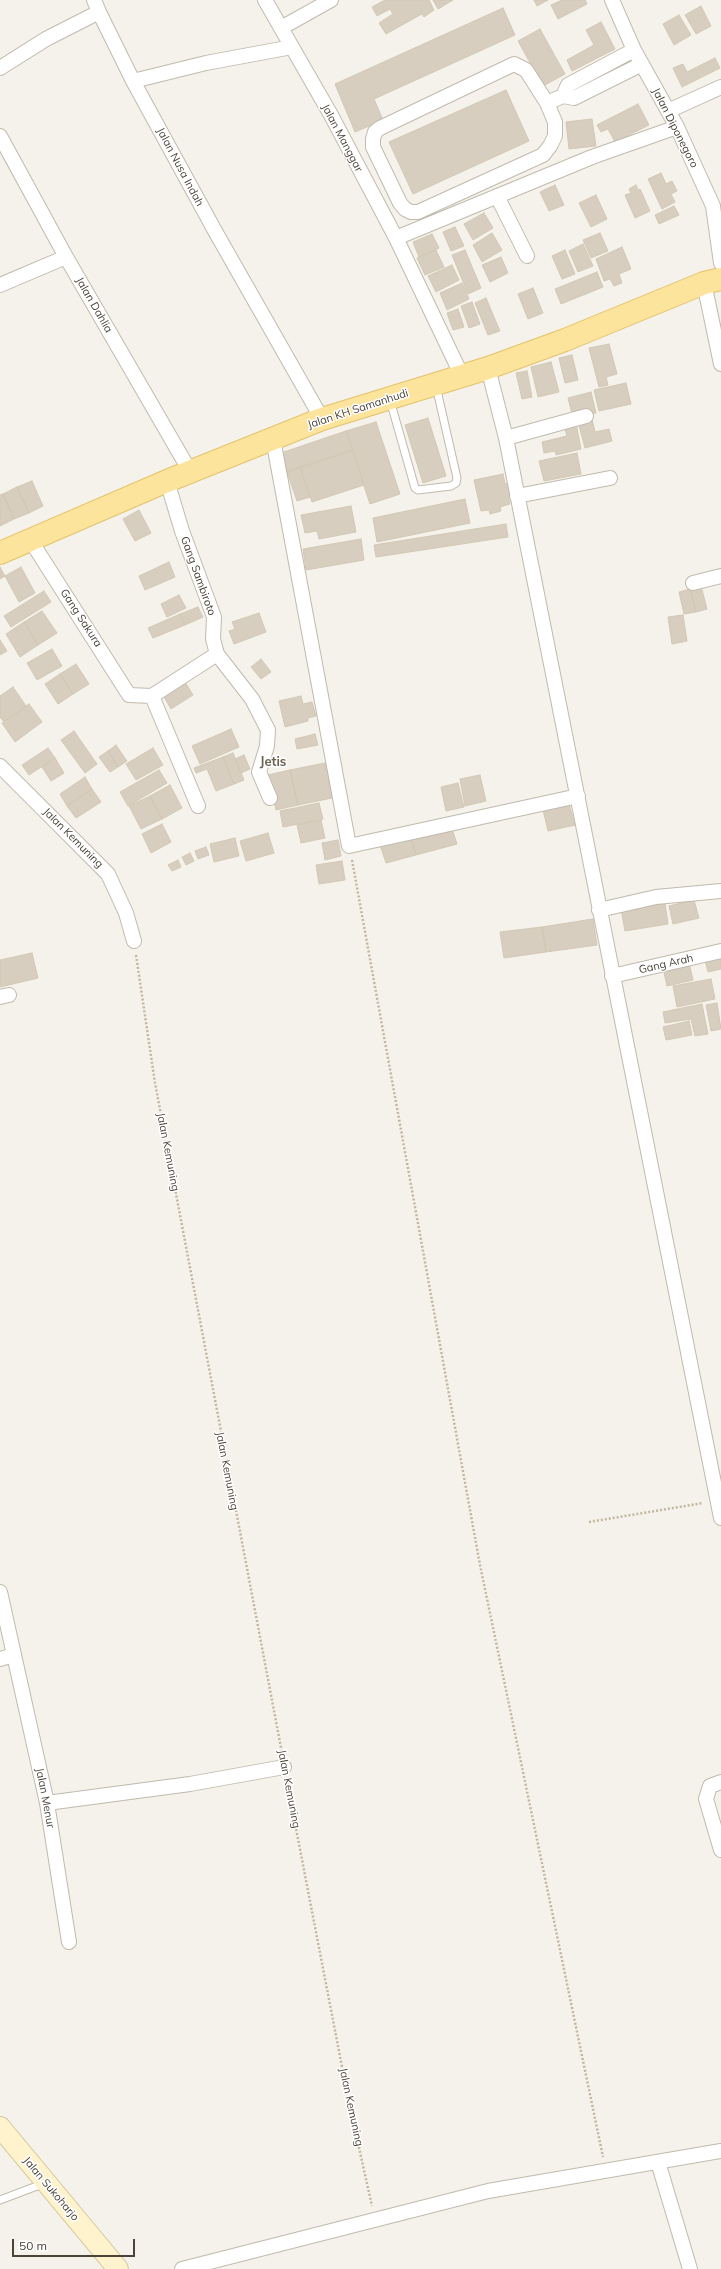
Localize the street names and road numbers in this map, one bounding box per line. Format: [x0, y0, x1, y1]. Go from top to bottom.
street label: Jalan Diponegoro [649, 86, 701, 170]
street label: Jalan Manggar [319, 102, 365, 174]
street label: Jalan Nusa Indah [154, 125, 206, 209]
street label: Jalan Dahlia [73, 275, 115, 335]
street label: Jalan KH Samanhudi [306, 386, 410, 432]
street label: Gang Sambiroto [178, 535, 218, 617]
street label: Gang Sakura [57, 586, 105, 650]
street label: Jalan Kemuning [40, 805, 106, 871]
street label: Gang Arah [637, 951, 695, 977]
street label: Jalan Kemuning [154, 1112, 182, 1192]
street label: Jalan Kemuning [213, 1431, 241, 1511]
street label: Jalan Kemuning [275, 1749, 303, 1829]
street label: Jalan Menur [33, 1767, 57, 1829]
street label: Jalan Kemuning [336, 2067, 366, 2147]
street label: Jalan Sukoharjo [20, 2154, 82, 2224]

